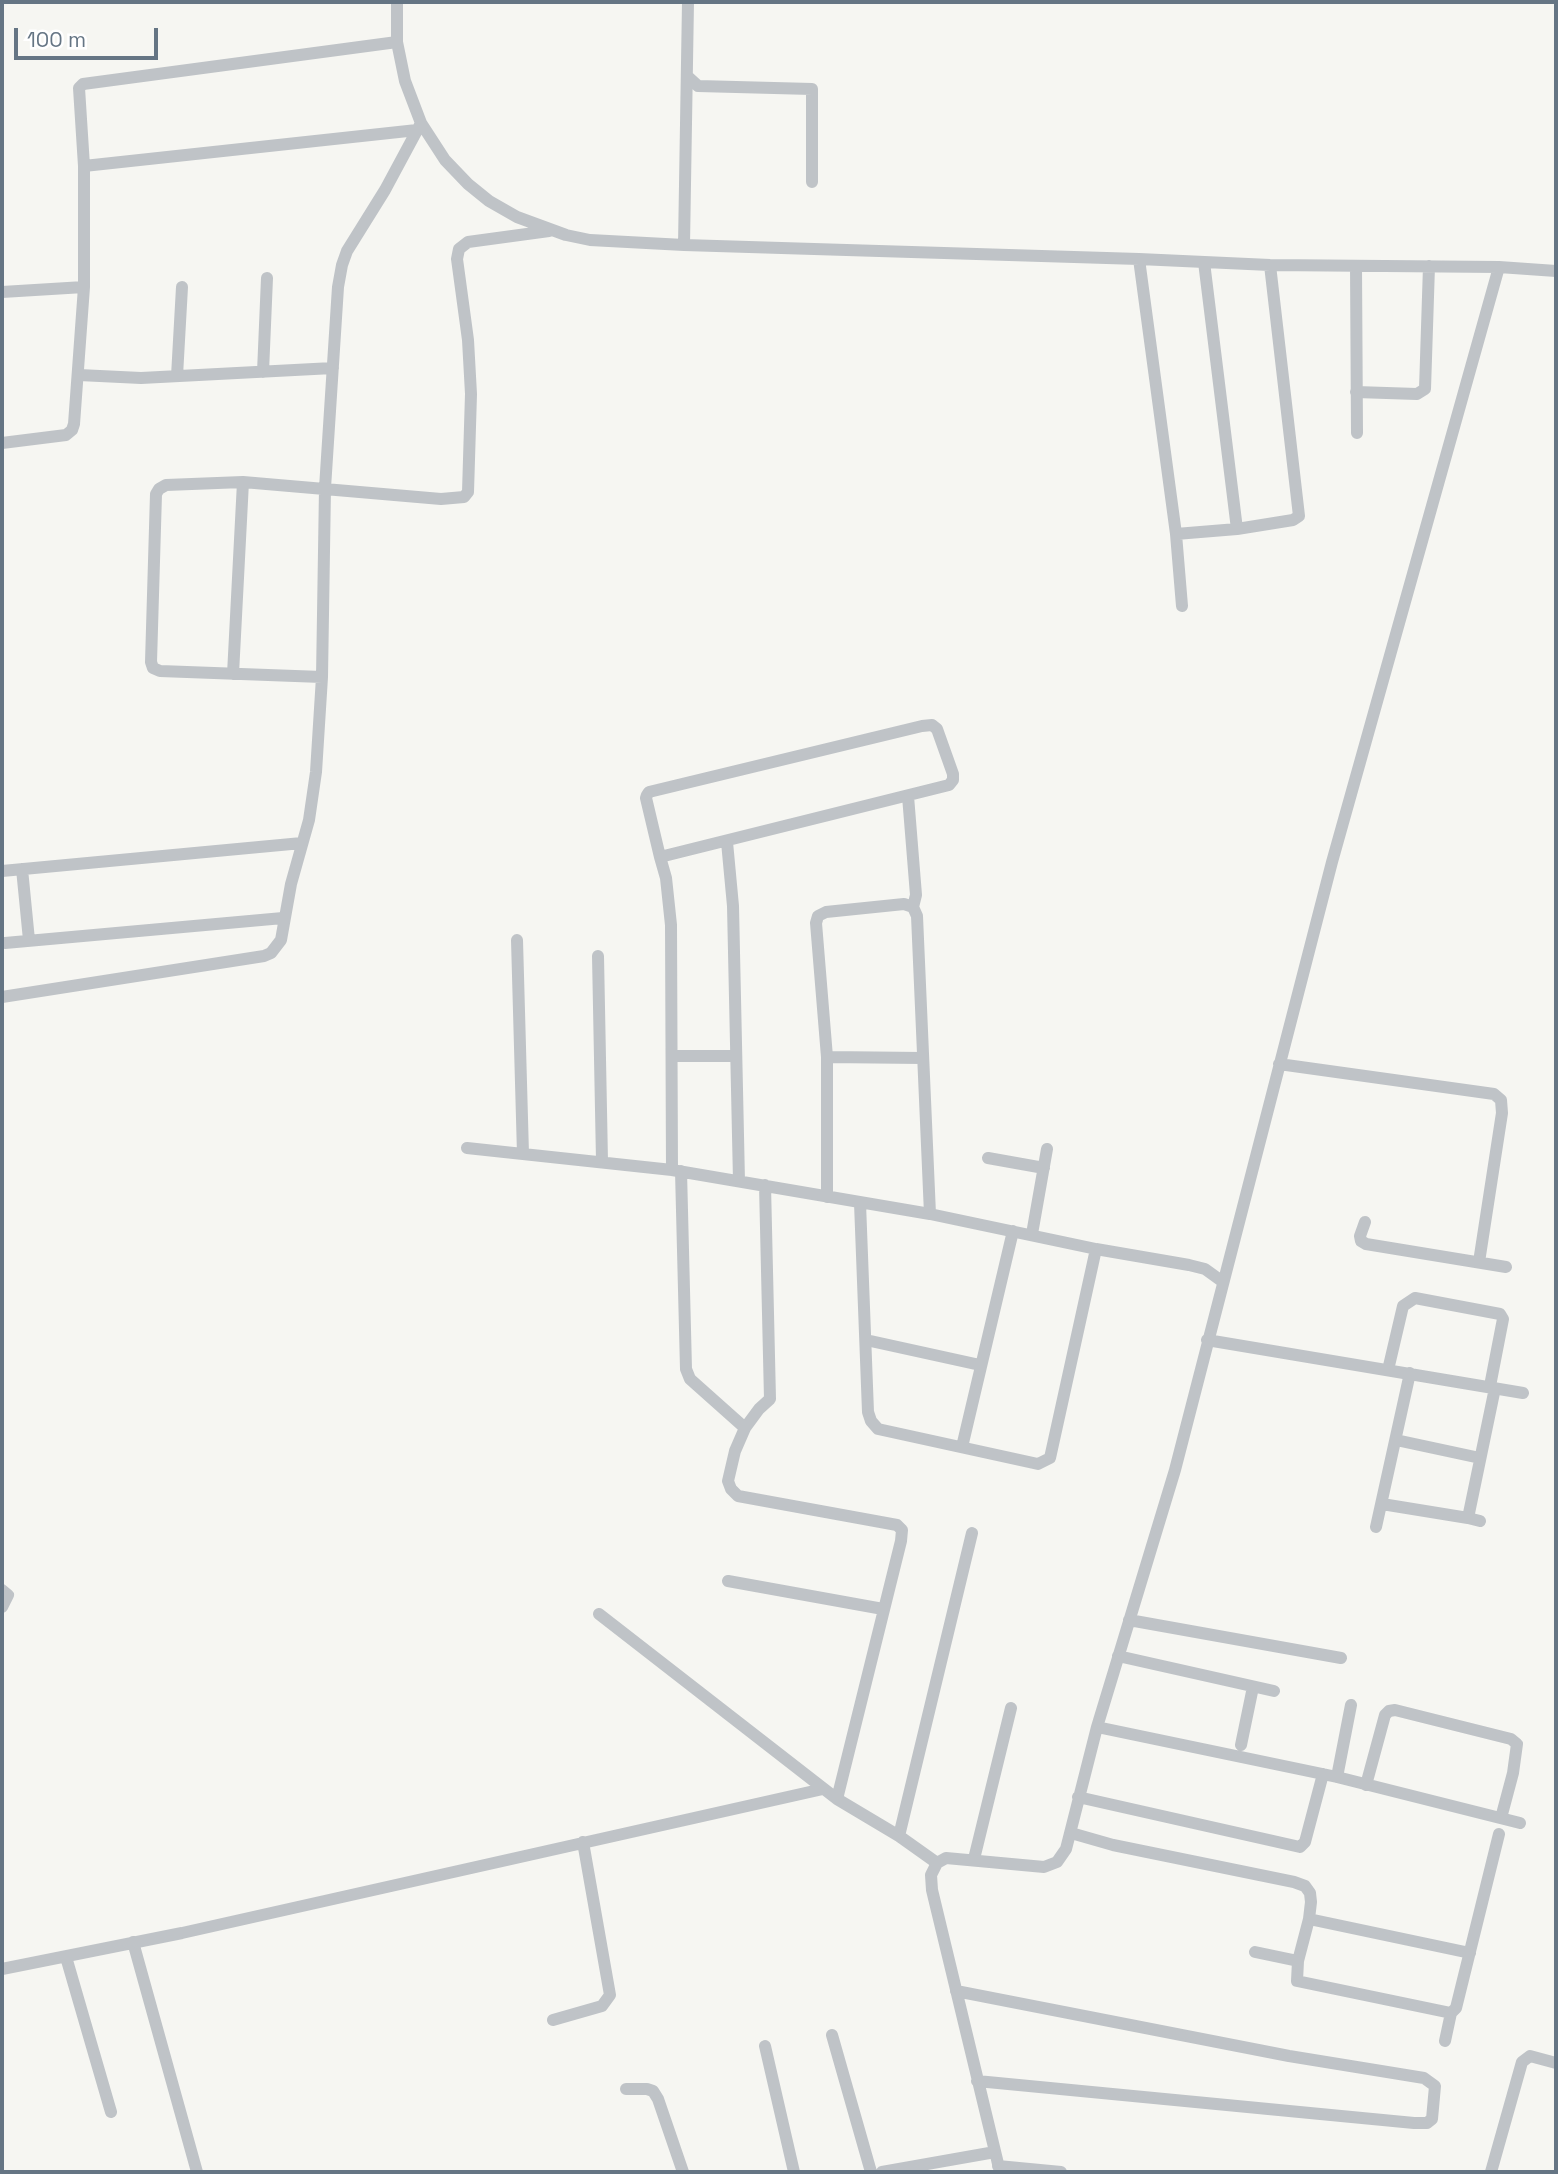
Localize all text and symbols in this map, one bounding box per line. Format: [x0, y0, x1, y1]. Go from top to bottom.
scale bar [18, 14, 161, 58]
text: 100 m [27, 26, 86, 53]

